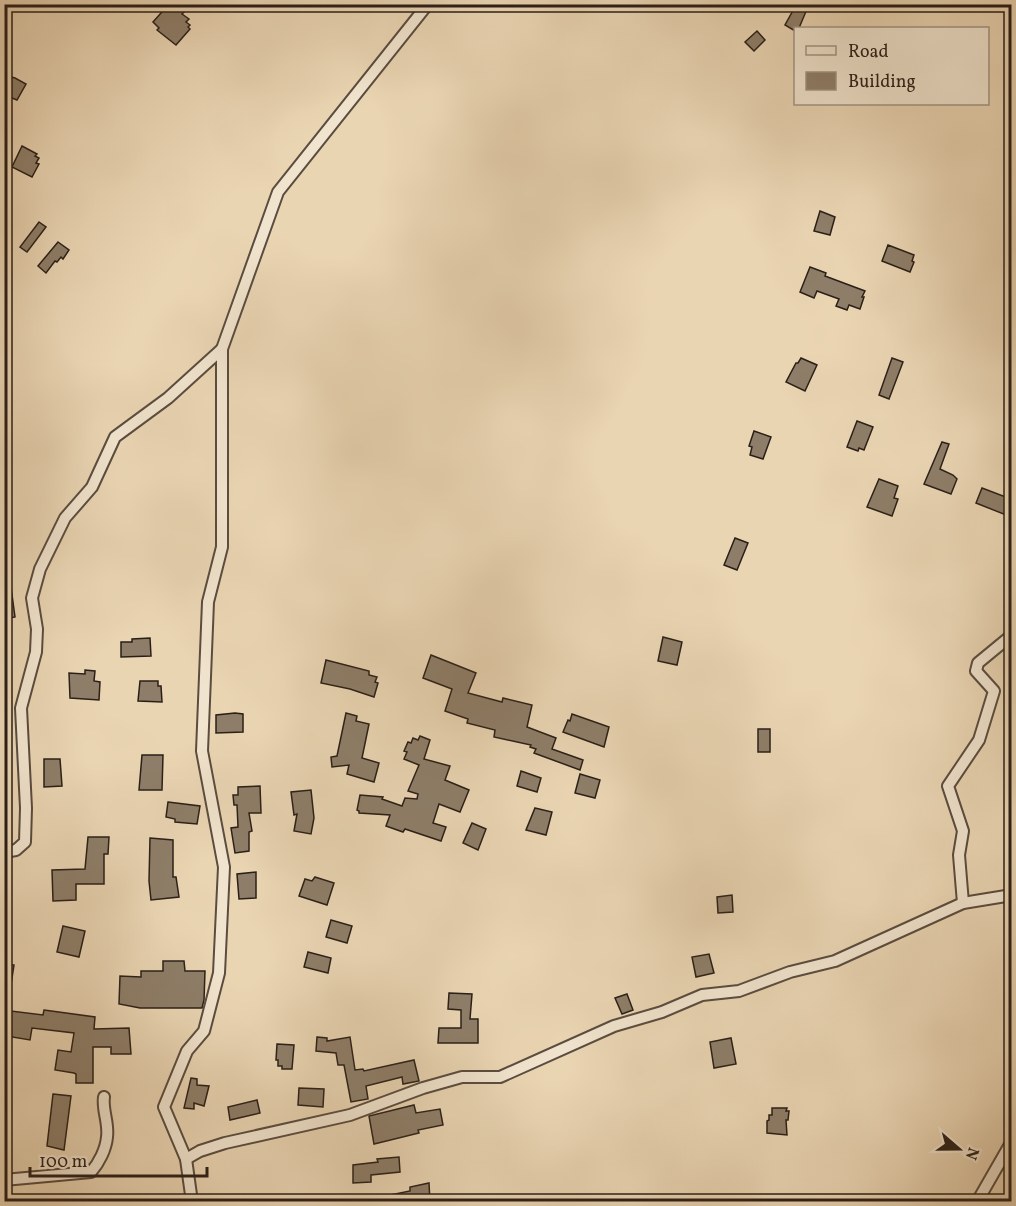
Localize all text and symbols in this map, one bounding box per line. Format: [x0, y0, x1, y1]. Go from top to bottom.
legend [794, 27, 989, 105]
text: Road [848, 40, 889, 65]
text: Building [848, 70, 916, 95]
north arrow [929, 1119, 989, 1179]
scale bar [30, 1140, 207, 1178]
text: N [959, 1144, 984, 1163]
text: 100 m [39, 1150, 88, 1175]

